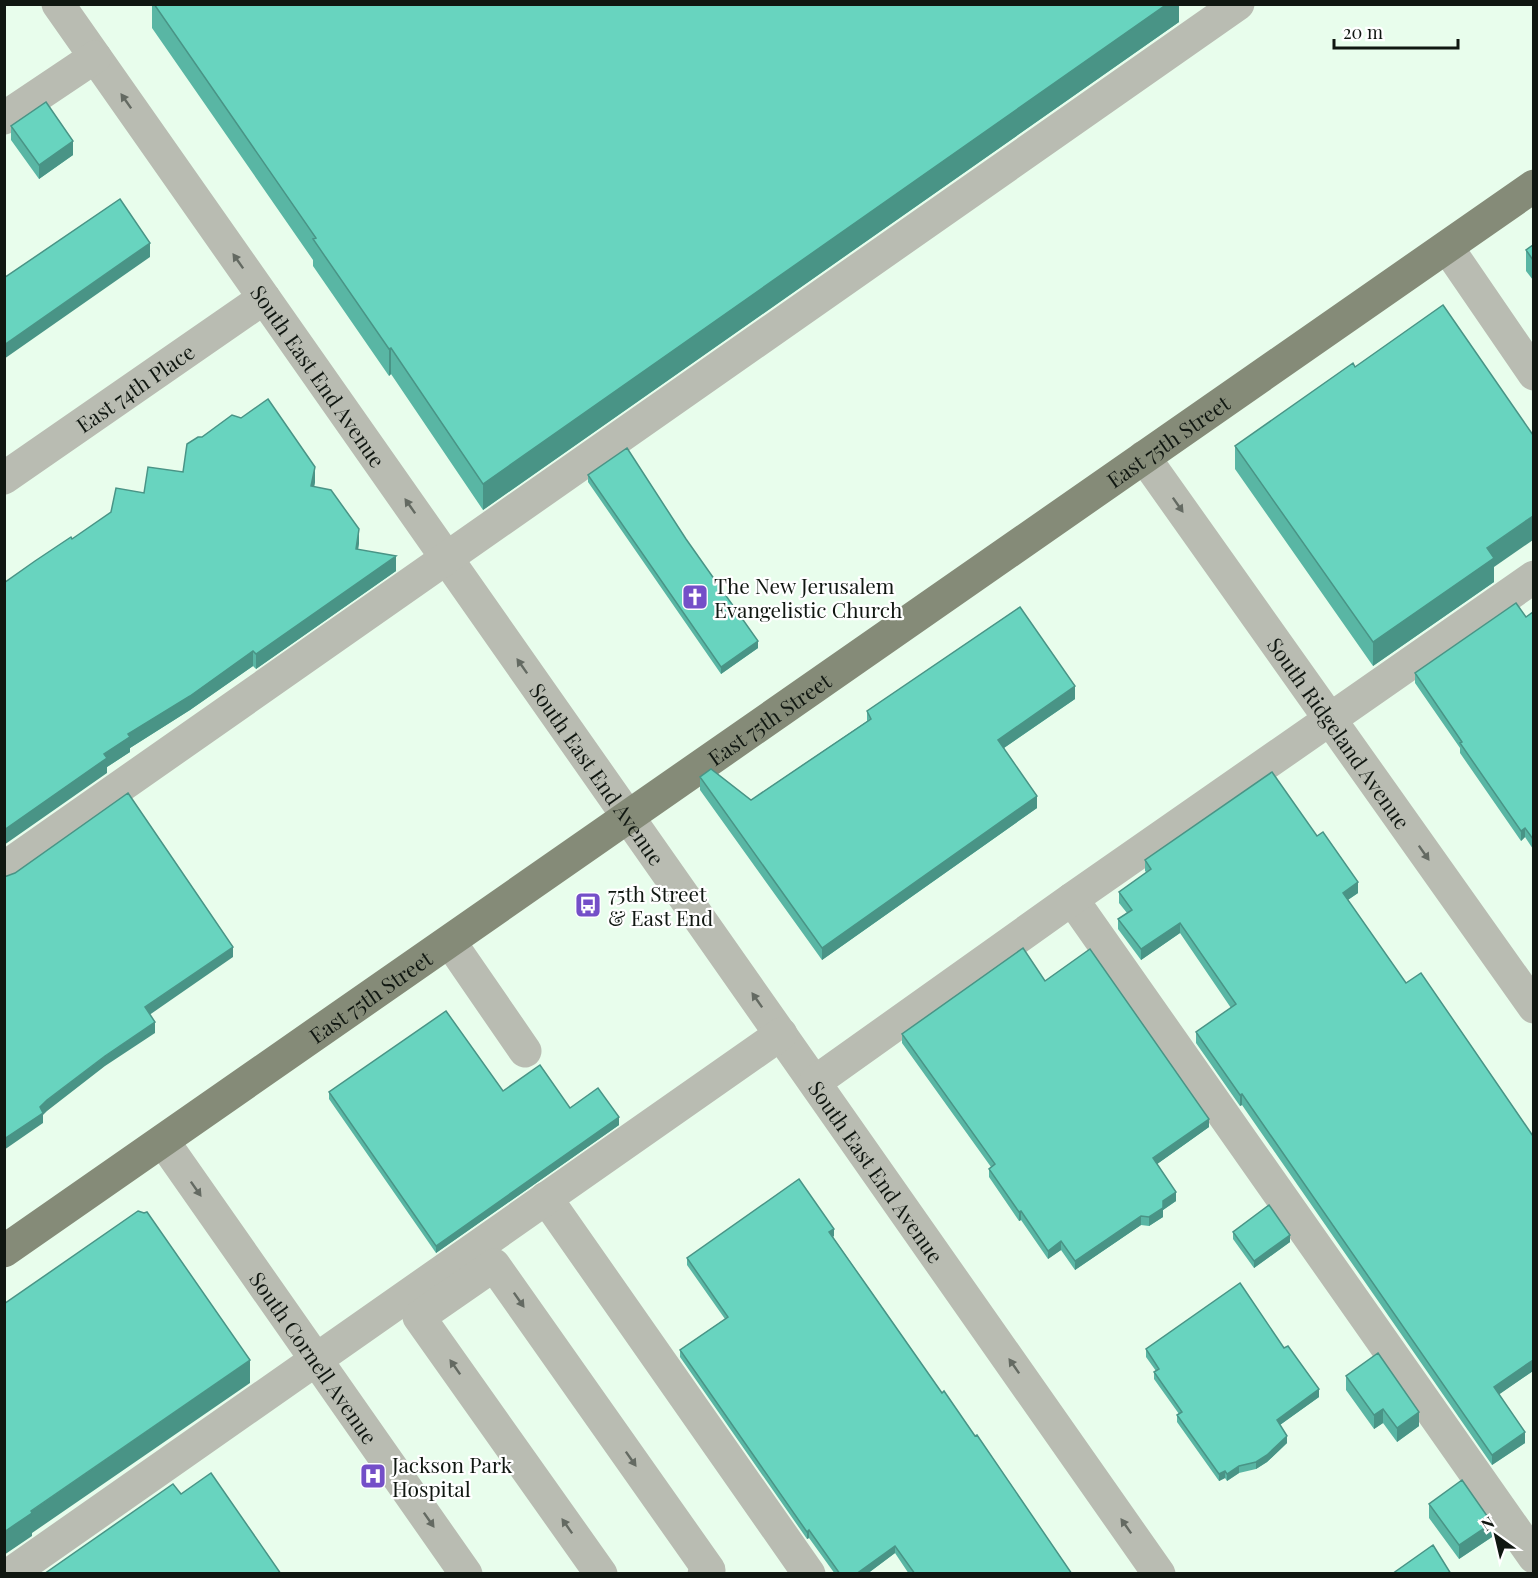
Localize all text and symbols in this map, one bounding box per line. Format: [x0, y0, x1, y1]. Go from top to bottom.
scale bar [1334, 12, 1458, 50]
text: 20 m [1343, 20, 1383, 44]
one-way arrow [120, 94, 132, 110]
one-way arrow [232, 253, 244, 269]
street label: South East End Avenue [245, 279, 392, 472]
street label: East 74th Place [70, 337, 199, 438]
street label: East 75th Street [1101, 388, 1235, 493]
one-way arrow [1172, 497, 1183, 513]
one-way arrow [404, 499, 416, 515]
place label: The New Jerusalem Evangelistic Church [714, 571, 903, 623]
church icon: The New Jerusalem Evangelistic Church [680, 582, 710, 612]
street label: South Ridgeland Avenue [1262, 631, 1417, 834]
one-way arrow [517, 658, 528, 674]
street label: East 75th Street [702, 666, 836, 771]
street label: South East End Avenue [524, 677, 671, 870]
one-way arrow [1418, 844, 1430, 860]
place label: 75th Street & East End [608, 879, 713, 931]
bus stop icon: 75th Street & East End [573, 890, 603, 920]
street label: East 75th Street [303, 943, 437, 1049]
one-way arrow [752, 992, 763, 1008]
street label: South East End Avenue [803, 1075, 950, 1268]
one-way arrow [190, 1181, 201, 1197]
street label: South Cornell Avenue [244, 1265, 384, 1449]
one-way arrow [513, 1292, 525, 1308]
one-way arrow [1009, 1358, 1020, 1374]
one-way arrow [449, 1359, 461, 1374]
place label: Jackson Park Hospital [391, 1450, 513, 1502]
one-way arrow [625, 1451, 637, 1467]
hospital icon: Jackson Park Hospital [358, 1461, 388, 1491]
north arrow [1466, 1506, 1526, 1566]
text: N [1477, 1511, 1498, 1535]
one-way arrow [423, 1512, 435, 1528]
one-way arrow [561, 1518, 573, 1534]
one-way arrow [1120, 1518, 1132, 1533]

